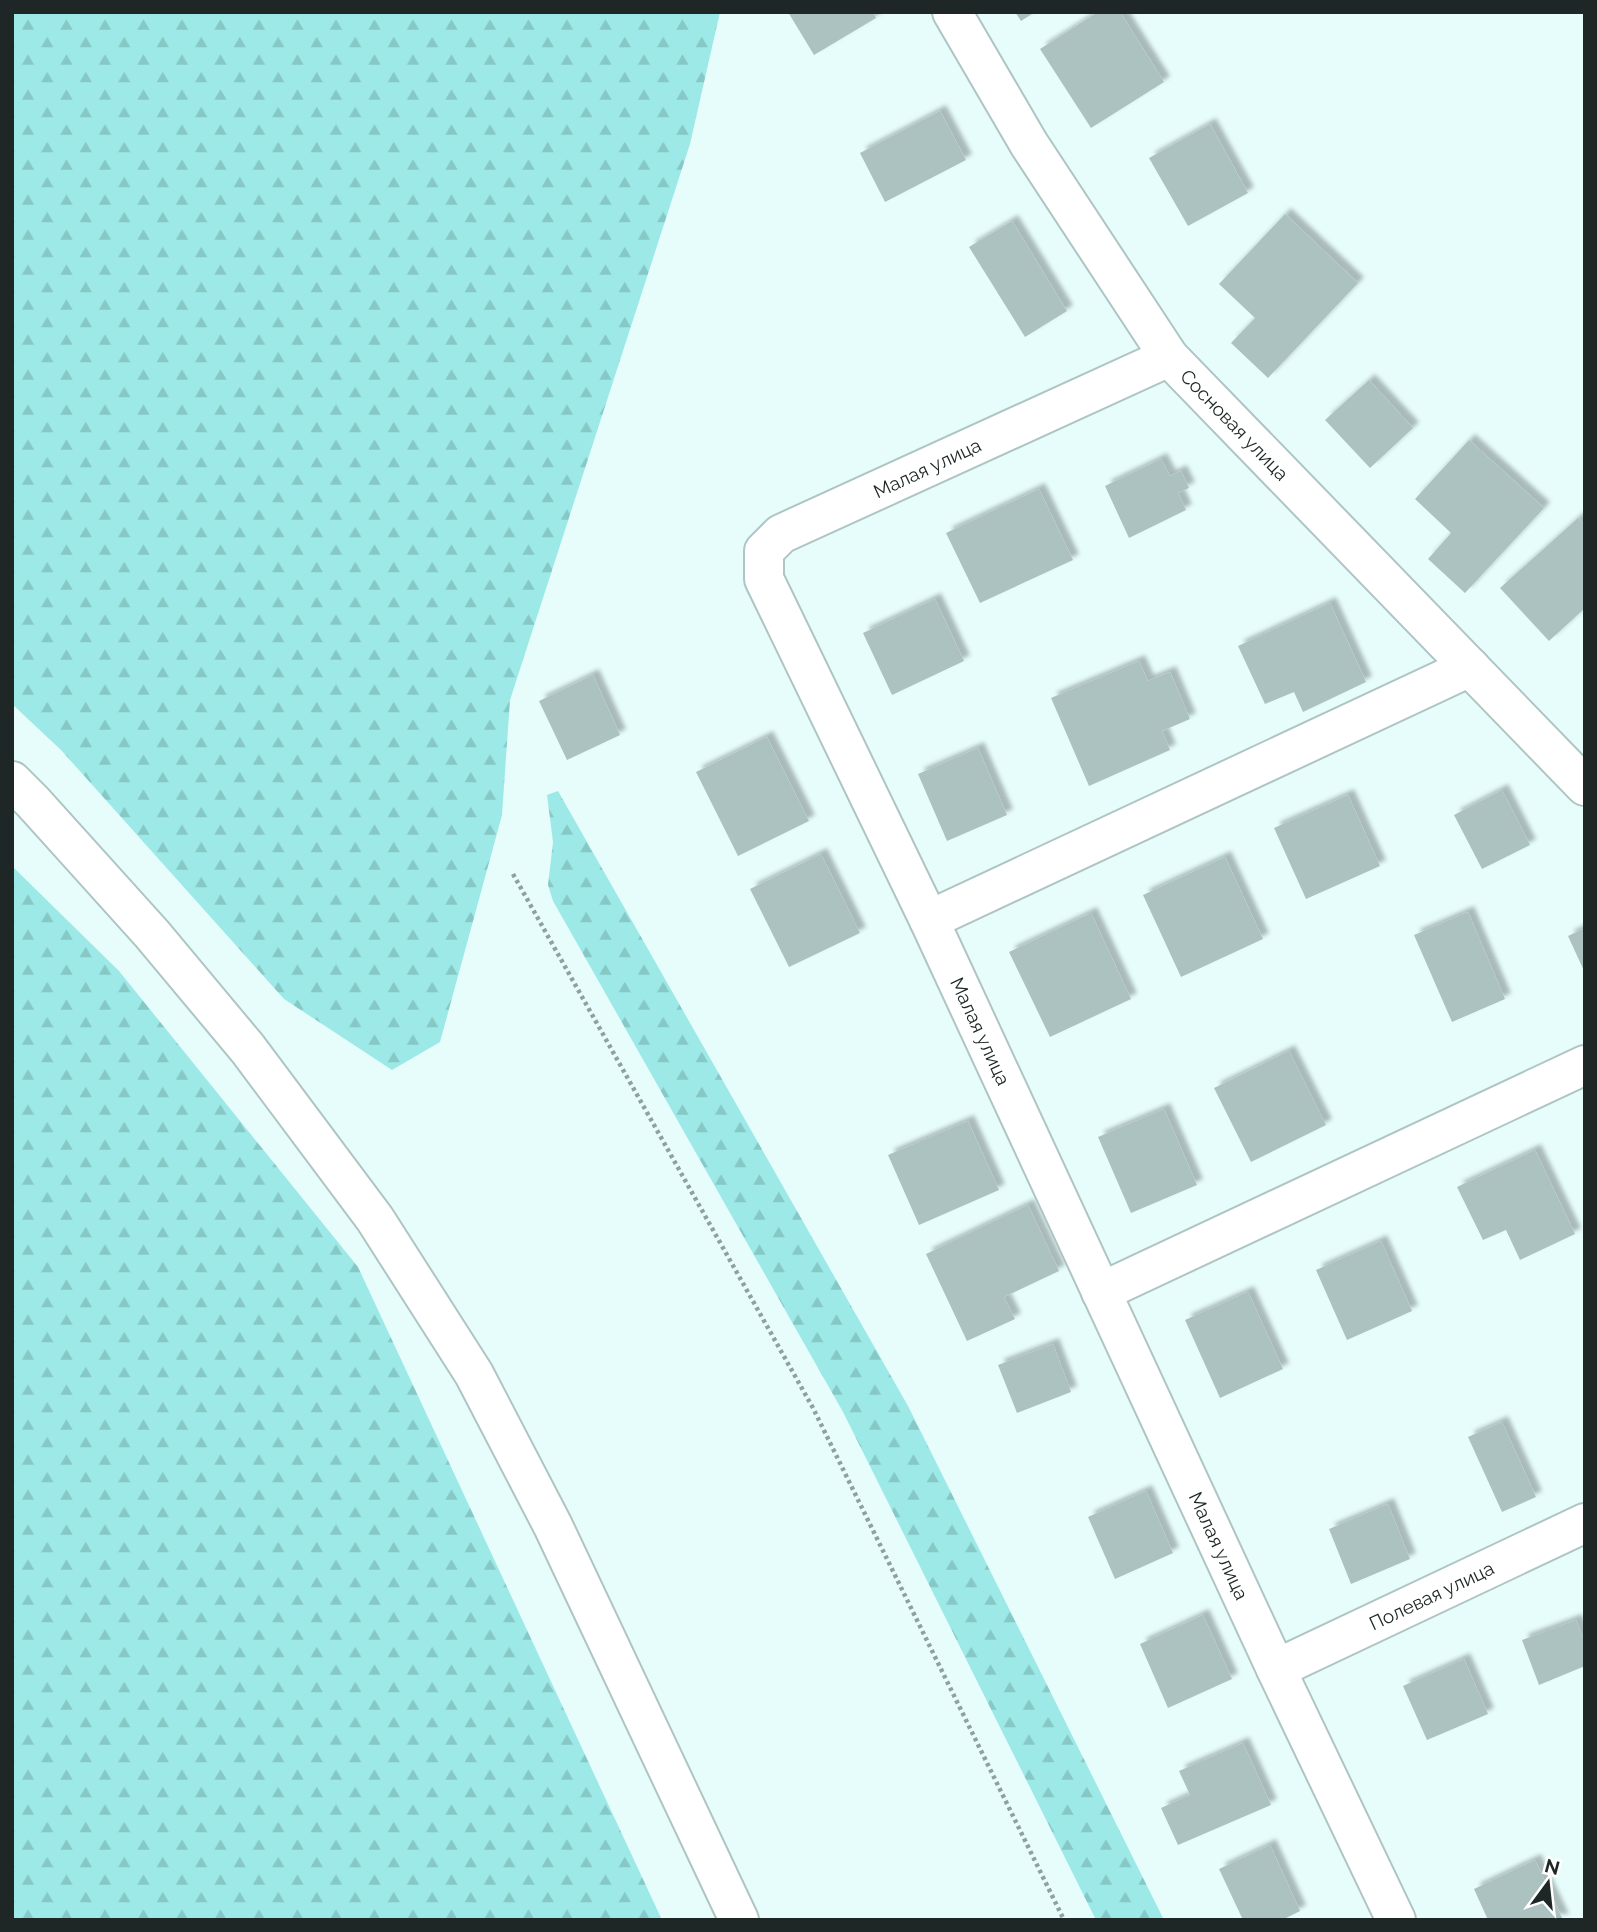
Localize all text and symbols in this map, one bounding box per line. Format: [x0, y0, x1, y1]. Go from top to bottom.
street label: Сосновая улица [1176, 365, 1293, 485]
street label: Малая улица [870, 434, 984, 502]
street label: Малая улица [946, 974, 1015, 1089]
street label: Малая улица [1185, 1488, 1253, 1603]
street label: Полевая улица [1366, 1557, 1497, 1634]
north arrow [1513, 1848, 1583, 1918]
text: N [1543, 1854, 1562, 1879]

